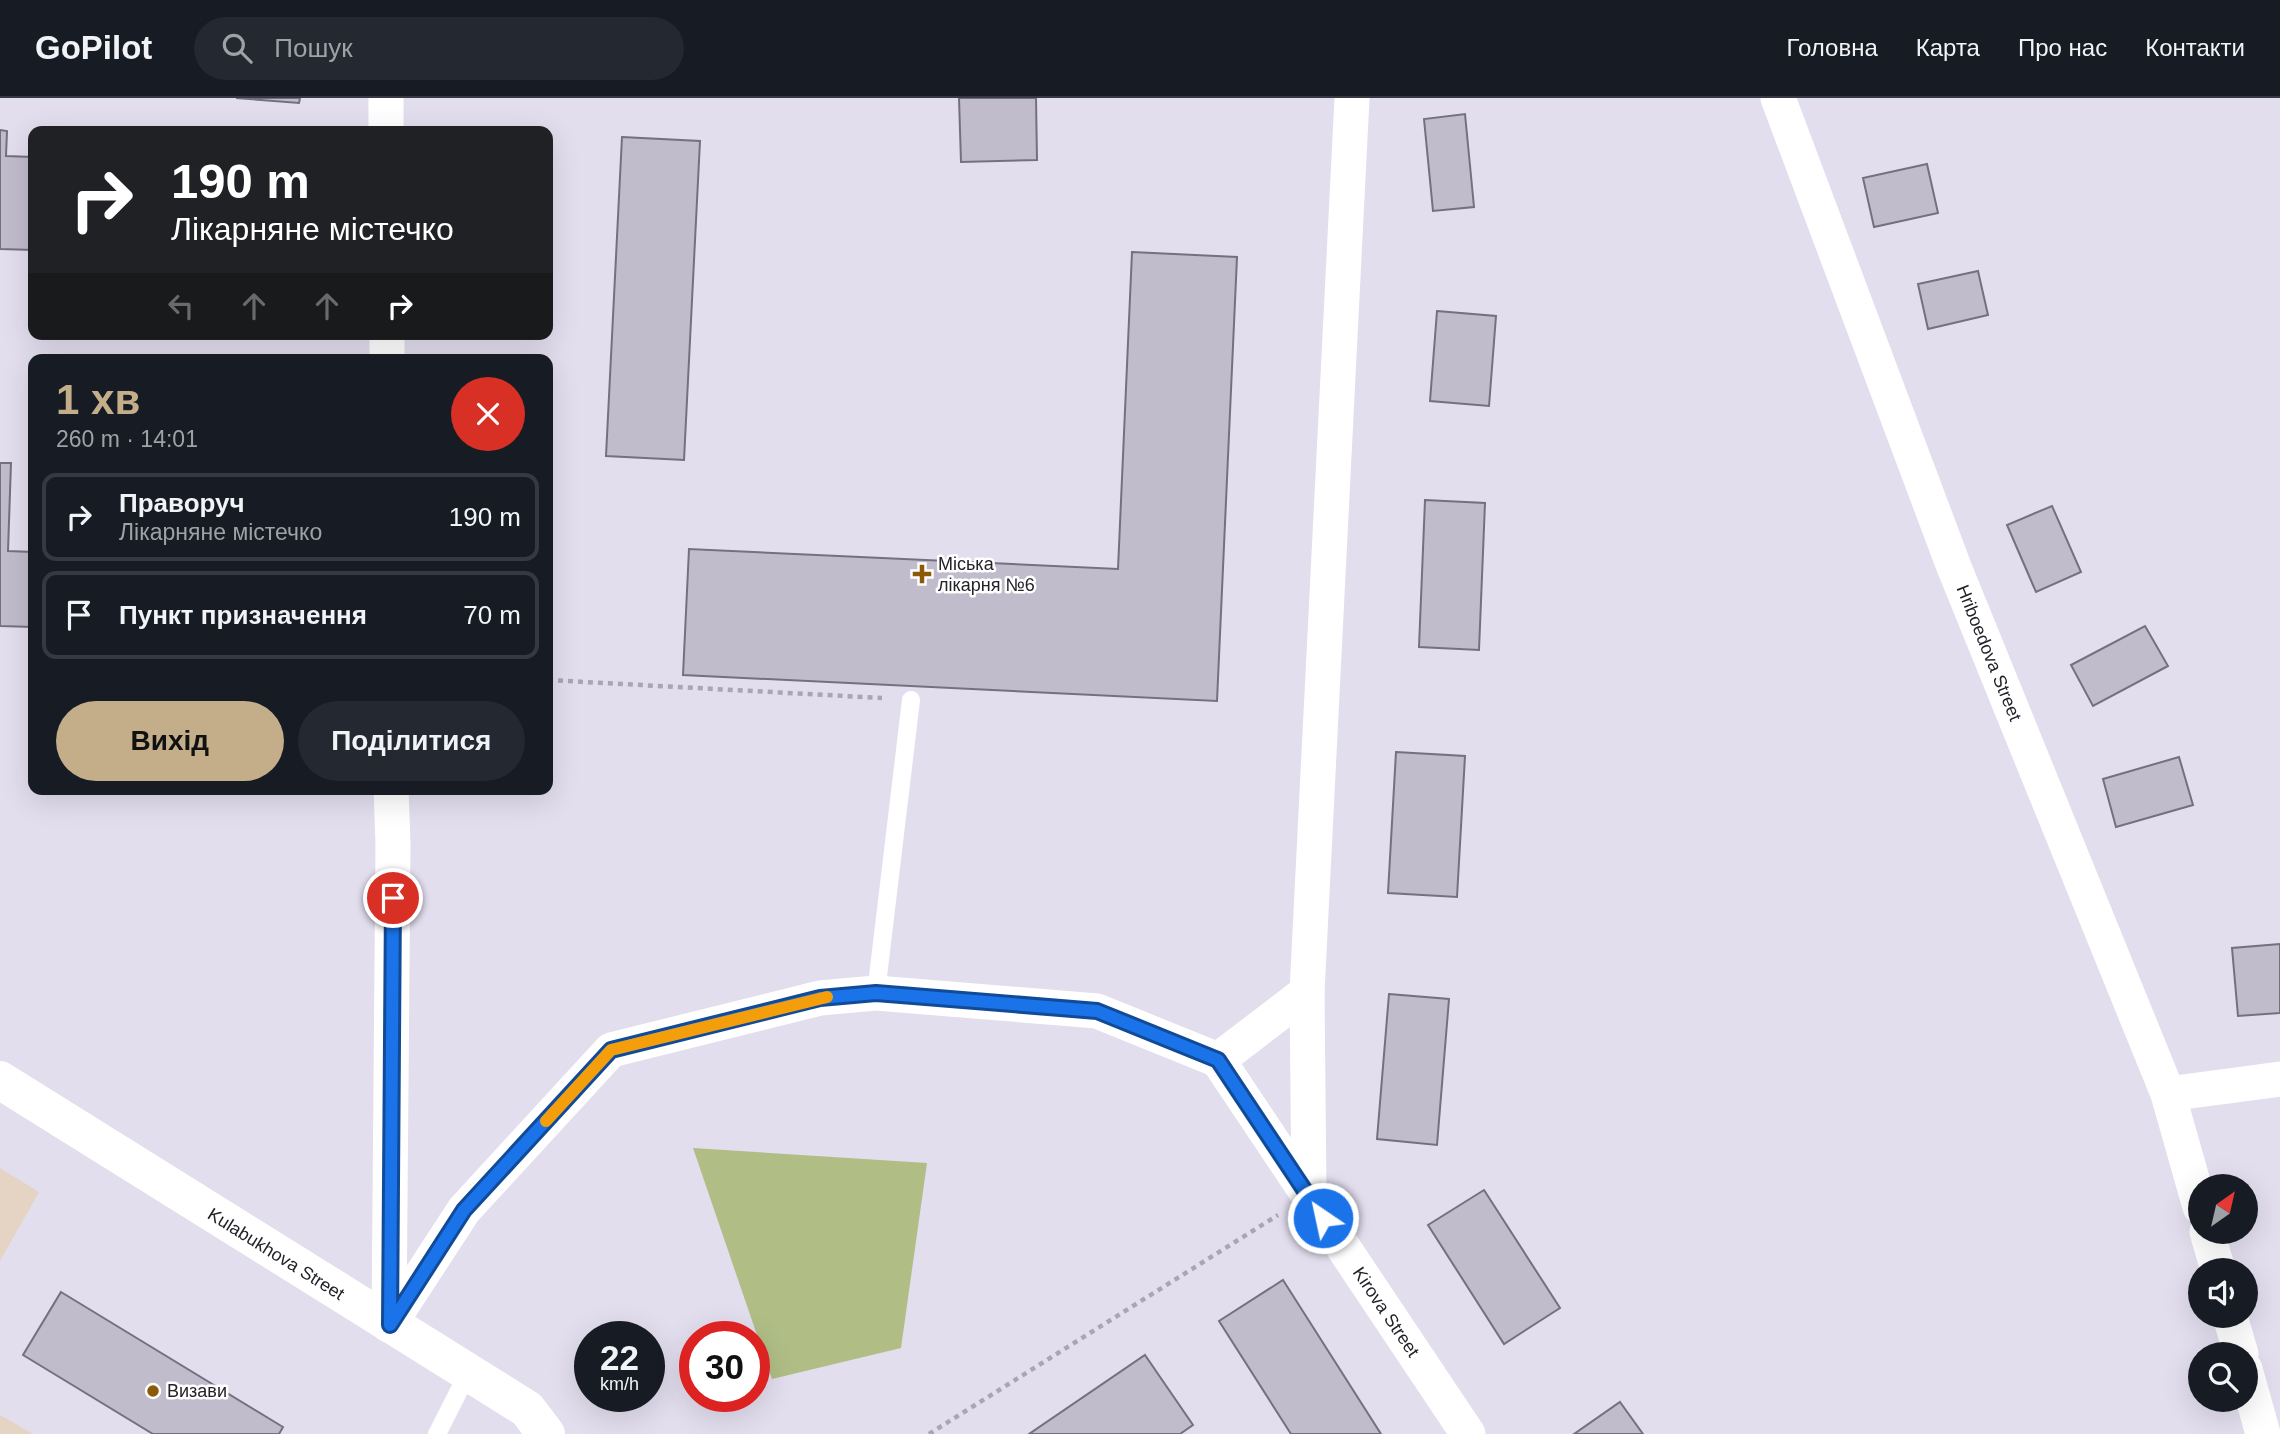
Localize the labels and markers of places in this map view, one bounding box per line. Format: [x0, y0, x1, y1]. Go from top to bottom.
place label: Міська лікарня №6 [938, 554, 1035, 595]
marker: Міська лікарня №6 [912, 564, 932, 584]
pin [363, 868, 423, 928]
place label: Визави [167, 1381, 227, 1401]
marker: Визави [145, 1383, 161, 1399]

